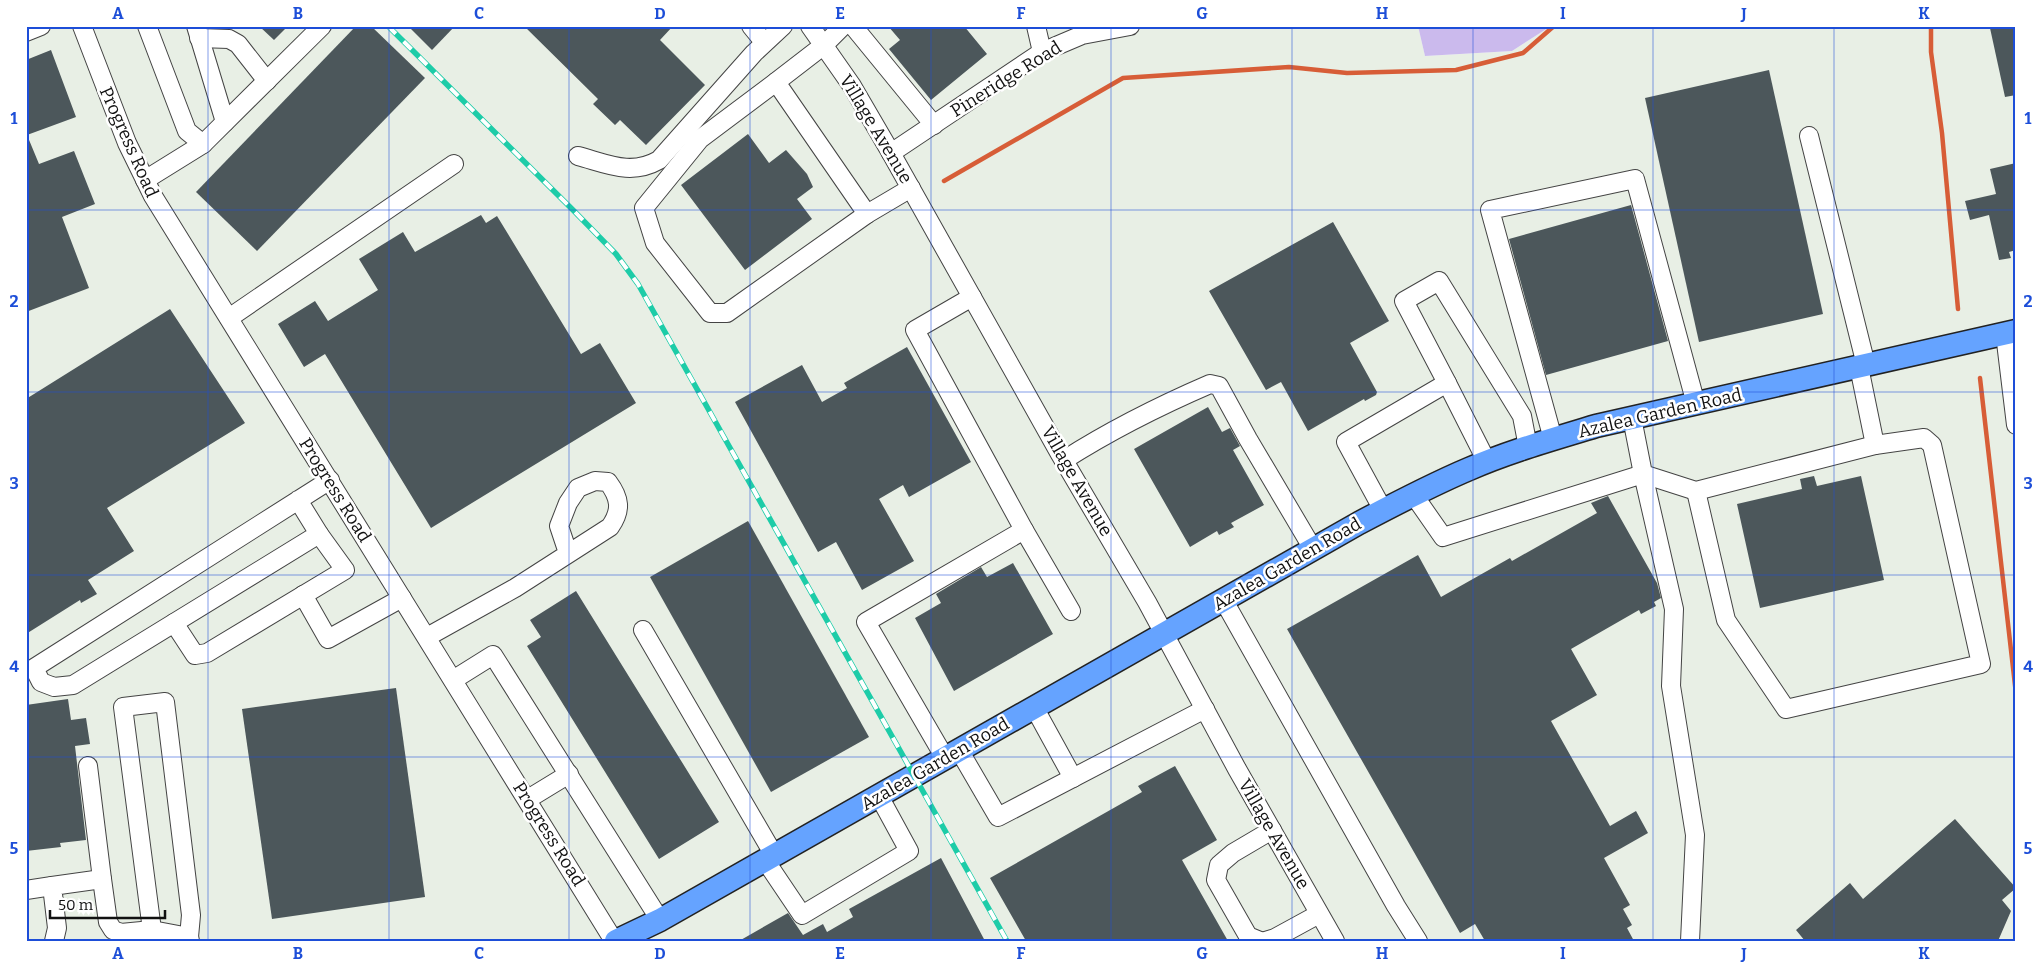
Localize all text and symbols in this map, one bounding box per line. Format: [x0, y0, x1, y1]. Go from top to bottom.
text: A [112, 4, 124, 23]
text: B [293, 4, 303, 23]
text: C [474, 4, 484, 23]
text: D [654, 4, 666, 23]
text: E [835, 4, 845, 23]
text: F [1017, 4, 1026, 23]
text: G [1196, 4, 1208, 23]
text: H [1376, 4, 1389, 23]
text: I [1560, 4, 1566, 23]
text: J [1740, 4, 1747, 23]
text: K [1918, 4, 1930, 23]
street label: Pineridge Road [947, 36, 1066, 122]
street label: Village Avenue [835, 70, 917, 188]
street label: Progress Road [95, 83, 163, 201]
text: 1 [11, 109, 18, 128]
text: 1 [2025, 109, 2032, 128]
text: 2 [9, 292, 19, 311]
text: 2 [2023, 292, 2033, 311]
street label: Azalea Garden Road [1576, 383, 1744, 443]
street label: Village Avenue [1037, 422, 1117, 540]
street label: Progress Road [294, 434, 376, 546]
text: 3 [9, 474, 19, 493]
text: 3 [2023, 474, 2033, 493]
street label: Azalea Garden Road [1209, 512, 1365, 615]
text: 4 [9, 657, 19, 676]
text: 4 [2023, 657, 2033, 676]
street label: Azalea Garden Road [857, 712, 1013, 815]
street label: Village Avenue [1234, 775, 1314, 893]
street label: Progress Road [508, 778, 590, 890]
text: 5 [10, 839, 19, 858]
text: 5 [2024, 839, 2033, 858]
scale bar [50, 887, 165, 919]
text: 50 m [58, 896, 94, 914]
text: A [112, 944, 124, 963]
text: B [293, 944, 303, 963]
text: C [474, 944, 484, 963]
text: D [654, 944, 666, 963]
text: E [835, 944, 845, 963]
text: F [1017, 944, 1026, 963]
text: G [1196, 944, 1208, 963]
text: H [1376, 944, 1389, 963]
text: I [1560, 944, 1566, 963]
text: J [1740, 944, 1747, 963]
text: K [1918, 944, 1930, 963]

